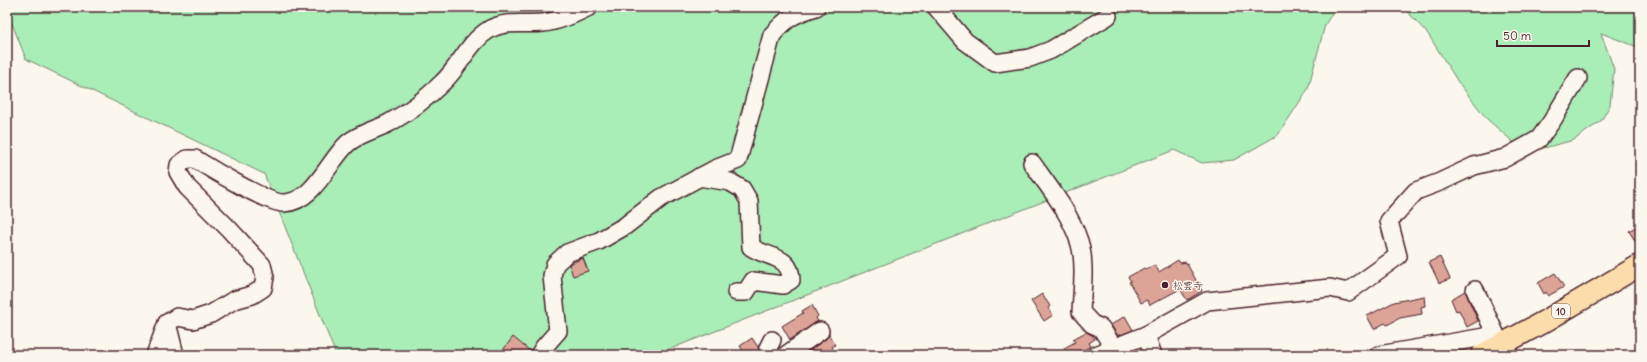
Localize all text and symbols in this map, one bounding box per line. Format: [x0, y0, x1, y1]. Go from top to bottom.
scale bar [1497, 22, 1589, 48]
text: 50 m [1503, 28, 1532, 43]
place label: 松雲寺 [1173, 279, 1203, 292]
marker: 松雲寺 [1160, 280, 1170, 290]
road number: 10 [1552, 304, 1570, 318]

